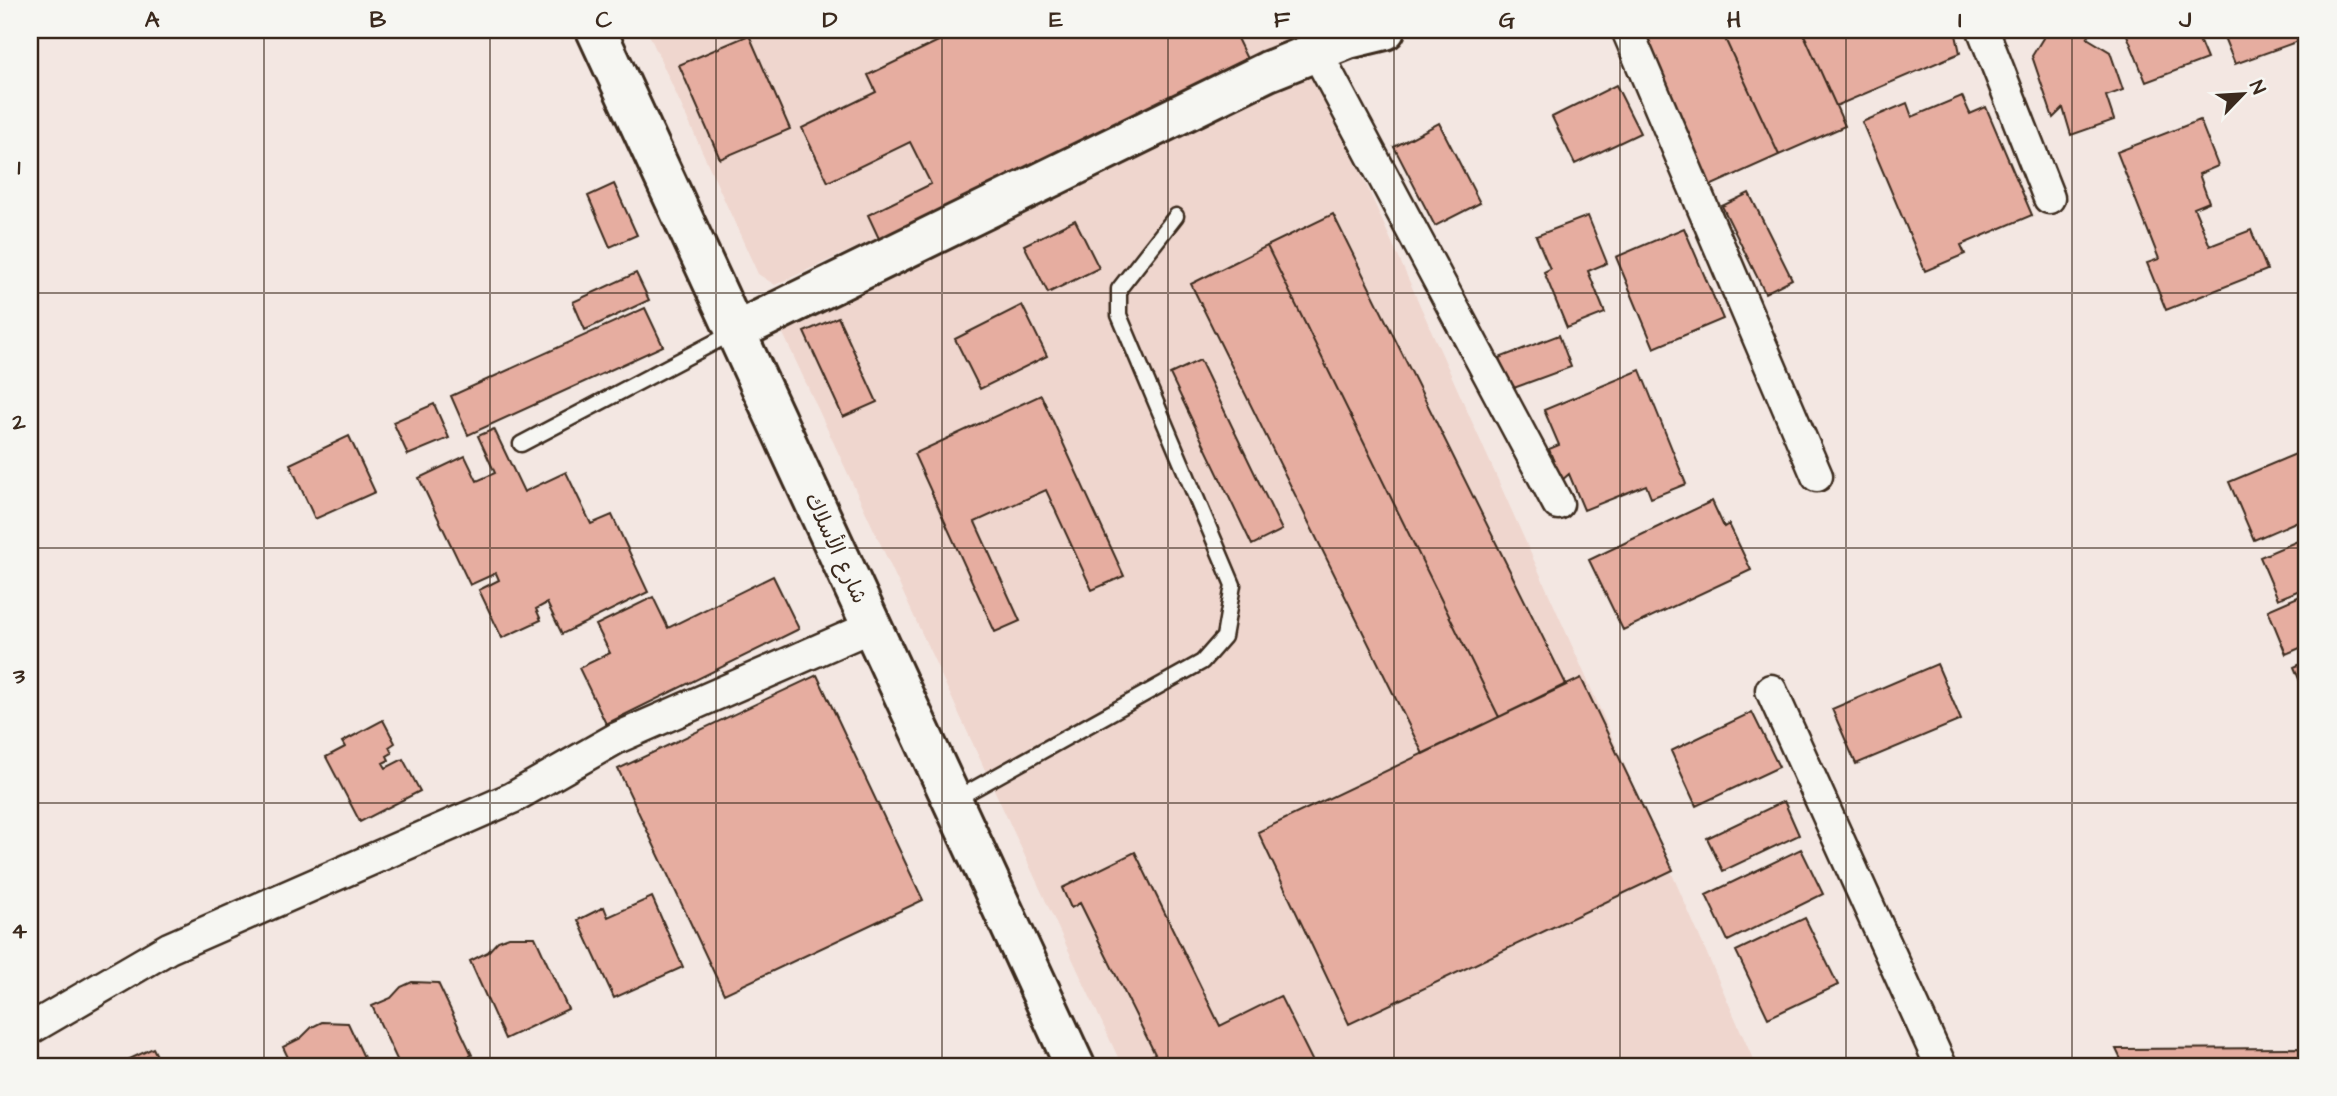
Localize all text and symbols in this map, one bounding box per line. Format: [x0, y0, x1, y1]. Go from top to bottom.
text: A [145, 4, 160, 36]
text: B [370, 4, 387, 36]
text: C [596, 4, 613, 36]
text: D [823, 4, 838, 36]
text: E [1049, 4, 1063, 36]
text: F [1274, 4, 1291, 36]
text: G [1499, 4, 1515, 36]
text: H [1727, 4, 1741, 36]
text: I [1958, 4, 1962, 36]
text: J [2178, 4, 2192, 36]
north arrow [2208, 60, 2278, 130]
text: N [2242, 76, 2272, 99]
text: 1 [18, 151, 21, 183]
text: 2 [11, 406, 26, 438]
street label: شارع الأسلاك [797, 488, 874, 608]
text: 3 [12, 660, 25, 692]
text: 4 [11, 915, 27, 947]

